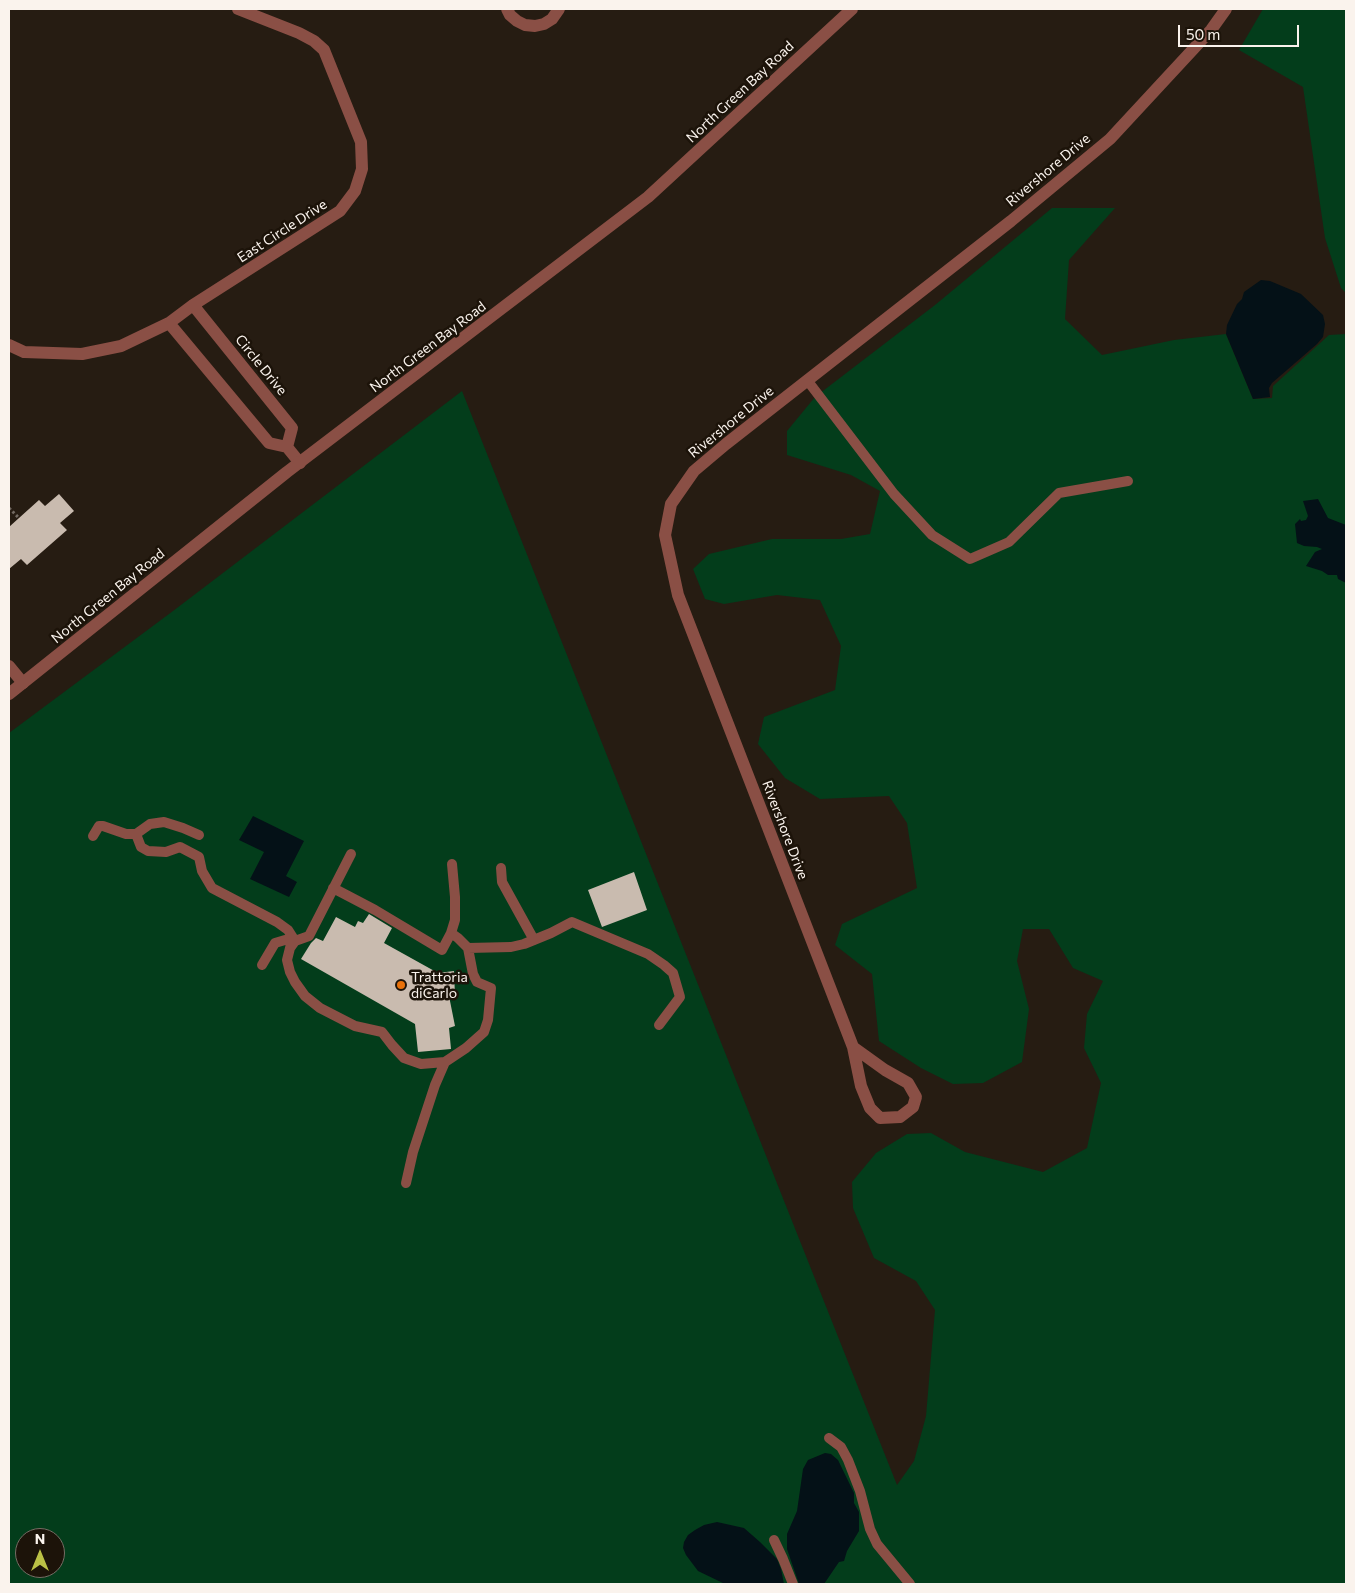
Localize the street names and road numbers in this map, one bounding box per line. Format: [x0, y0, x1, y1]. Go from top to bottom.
street label: North Green Bay Road [683, 38, 797, 146]
street label: Rivershore Drive [1003, 130, 1093, 210]
street label: East Circle Drive [234, 196, 330, 266]
street label: North Green Bay Road [367, 298, 489, 396]
street label: Circle Drive [232, 331, 290, 399]
street label: Rivershore Drive [685, 383, 777, 461]
street label: North Green Bay Road [48, 545, 168, 647]
street label: Rivershore Drive [758, 778, 812, 882]

